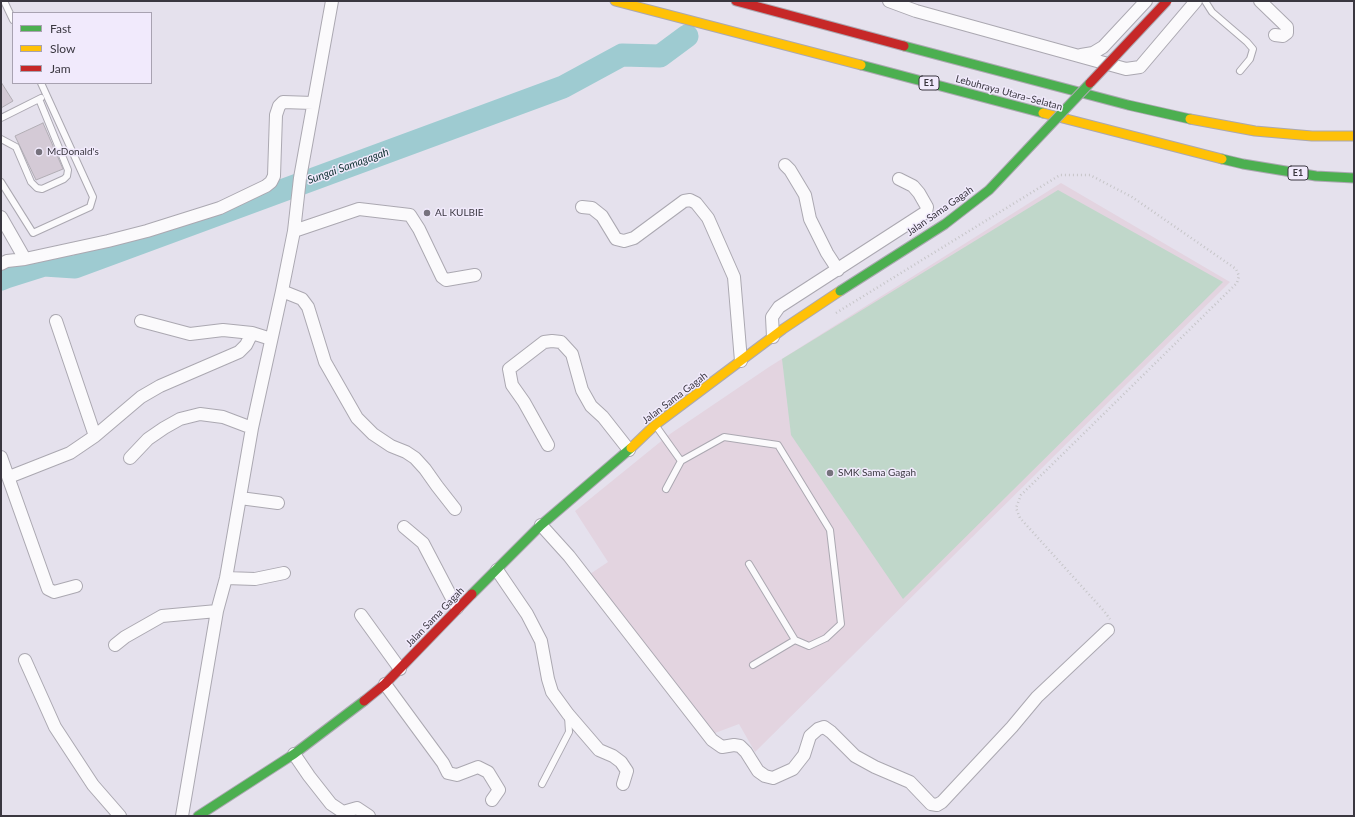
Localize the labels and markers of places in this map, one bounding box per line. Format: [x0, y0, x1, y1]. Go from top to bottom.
place label: McDonald's [47, 146, 99, 158]
marker: McDonald's [34, 147, 44, 157]
place label: AL KULBIE [435, 207, 484, 219]
marker: AL KULBIE [422, 208, 432, 218]
place label: SMK Sama Gagah [838, 467, 916, 479]
marker: SMK Sama Gagah [825, 468, 835, 478]

